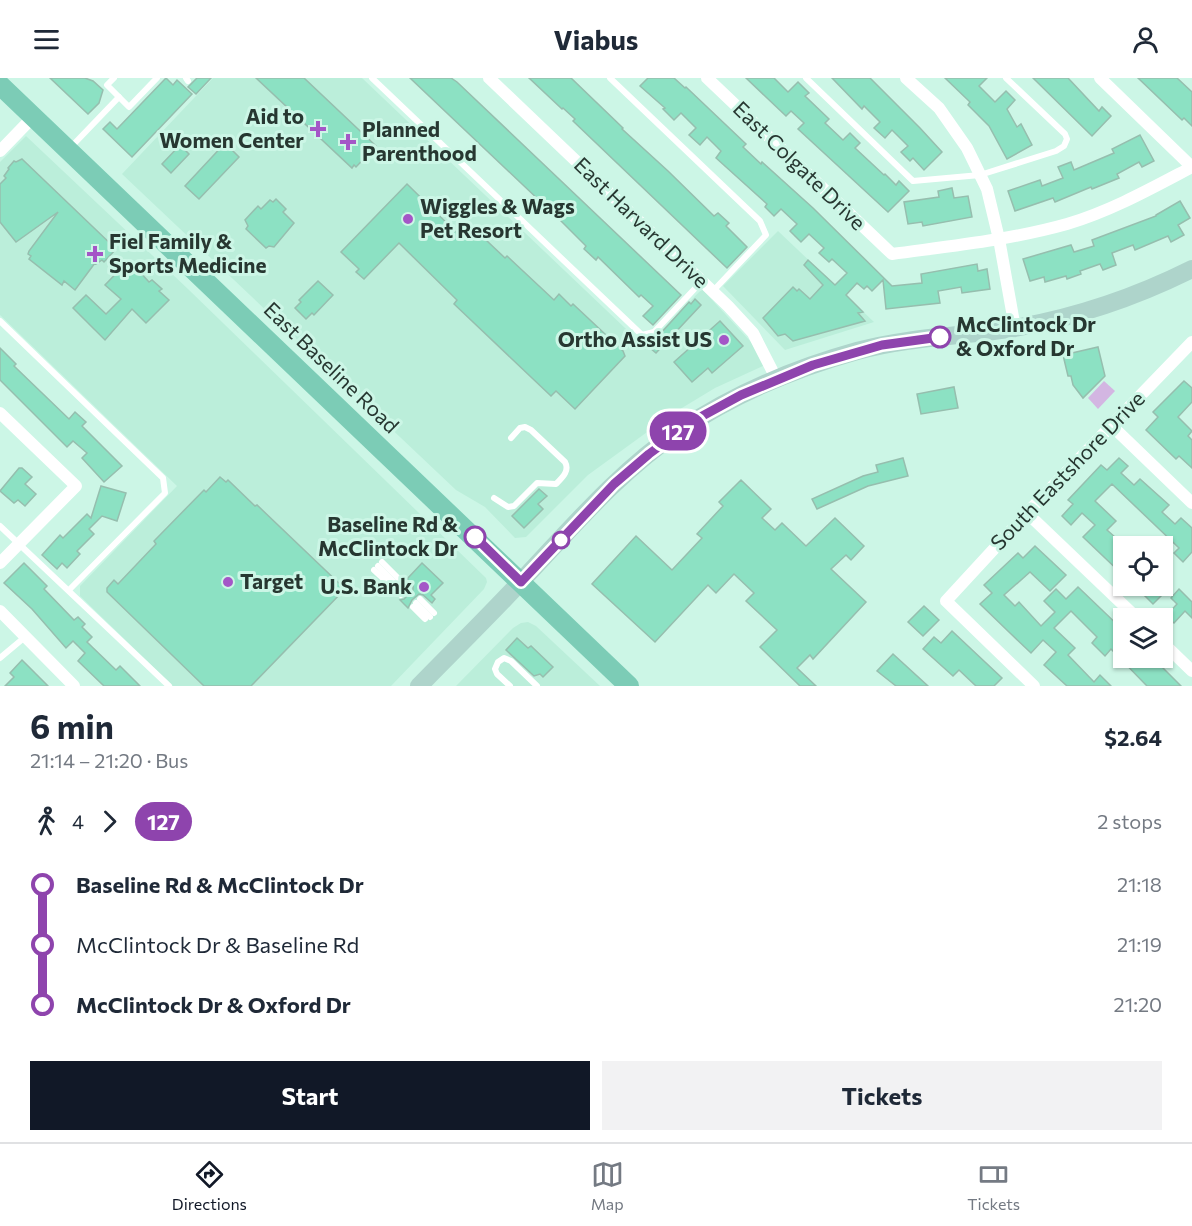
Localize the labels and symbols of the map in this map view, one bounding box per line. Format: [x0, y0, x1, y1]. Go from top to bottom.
street label: East Colgate Drive [729, 95, 871, 234]
place label: Aid to Women Center [159, 103, 304, 152]
place label: Planned Parenthood [362, 116, 477, 165]
marker: Aid to Women Center [309, 120, 327, 138]
marker: Planned Parenthood [339, 133, 357, 151]
street label: East Harvard Drive [570, 151, 714, 292]
place label: Wiggles & Wags Pet Resort [420, 193, 575, 242]
marker: Wiggles & Wags Pet Resort [401, 212, 415, 226]
place label: Fiel Family & Sports Medicine [109, 228, 266, 277]
marker: Fiel Family & Sports Medicine [86, 245, 104, 263]
street label: East Baseline Road [259, 296, 405, 438]
place label: McClintock Dr & Oxford Dr [956, 311, 1096, 360]
place label: Ortho Assist US [558, 326, 712, 351]
marker: McClintock Dr & Oxford Dr [929, 326, 951, 348]
marker: Ortho Assist US [717, 333, 731, 347]
street label: South Eastshore Drive [985, 385, 1149, 554]
line badge: 127 [644, 412, 712, 450]
place label: Baseline Rd & McClintock Dr [318, 511, 458, 560]
marker: Baseline Rd & McClintock Dr [464, 526, 486, 548]
unlabelled marker [552, 531, 570, 549]
place label: Target [240, 568, 303, 593]
place label: U.S. Bank [320, 573, 412, 598]
marker: Target [221, 575, 235, 589]
marker: U.S. Bank [417, 580, 431, 594]

